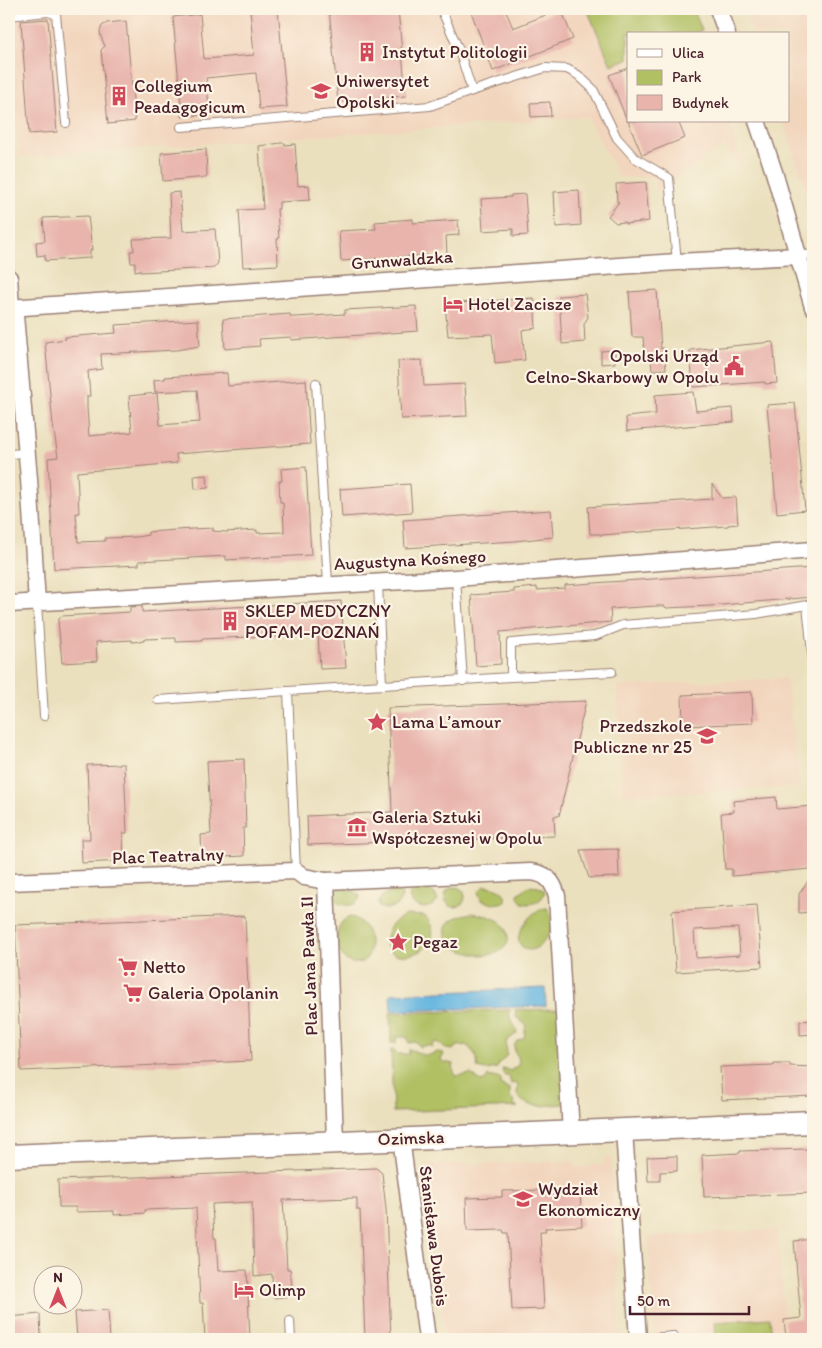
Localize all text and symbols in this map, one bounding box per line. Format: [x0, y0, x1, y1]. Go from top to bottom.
legend [627, 32, 790, 122]
building icon: Instytut Politologii [356, 41, 378, 63]
place label: Instytut Politologii [382, 41, 527, 63]
text: Ulica [672, 44, 705, 62]
text: Park [672, 68, 702, 86]
place label: Uniwersytet Opolski [336, 70, 430, 113]
place label: Collegium Peadagogicum [134, 75, 246, 118]
school or university icon: Uniwersytet Opolski [310, 80, 332, 102]
building icon: Collegium Peadagogicum [108, 85, 130, 107]
text: Budynek [672, 94, 729, 112]
street label: Grunwaldzka [350, 245, 454, 275]
hotel icon: Hotel Zacisze [442, 293, 464, 315]
place label: Hotel Zacisze [468, 293, 571, 315]
place label: Opolski Urząd Celno-Skarbowy w Opolu [526, 345, 719, 388]
public building icon: Opolski Urząd Celno-Skarbowy w Opolu [723, 355, 745, 377]
street label: Augustyna Kośnego [333, 545, 487, 575]
place label: SKLEP MEDYCZNY POFAM-POZNAŃ [245, 600, 391, 643]
building icon: SKLEP MEDYCZNY POFAM-POZNAŃ [219, 610, 241, 632]
place icon: Lama L’amour [366, 711, 388, 733]
place label: Lama L’amour [392, 711, 502, 733]
place label: Przedszkole Publiczne nr 25 [573, 715, 692, 758]
school or university icon: Przedszkole Publiczne nr 25 [696, 725, 718, 747]
place label: Galeria Sztuki Współczesnej w Opolu [372, 806, 542, 849]
museum icon: Galeria Sztuki Współczesnej w Opolu [346, 816, 368, 838]
street label: Plac Teatralny [112, 843, 225, 869]
street label: Plac Jana Pawła II [296, 896, 322, 1036]
place icon: Pegaz [387, 931, 409, 953]
place label: Pegaz [413, 931, 458, 953]
supermarket icon: Netto [117, 956, 139, 978]
place label: Netto [143, 956, 186, 978]
supermarket icon: Galeria Opolanin [122, 982, 144, 1004]
place label: Galeria Opolanin [148, 982, 279, 1004]
street label: Ozimska [377, 1126, 445, 1150]
street label: Stanisława Dubois [414, 1164, 454, 1308]
place label: Wydział Ekonomiczny [538, 1178, 641, 1221]
school or university icon: Wydział Ekonomiczny [512, 1188, 534, 1210]
north arrow [32, 1266, 82, 1316]
text: N [53, 1269, 63, 1286]
hotel icon: Olimp [233, 1279, 255, 1301]
place label: Olimp [259, 1279, 306, 1301]
scale bar [630, 1283, 748, 1315]
text: 50 m [637, 1292, 670, 1310]

